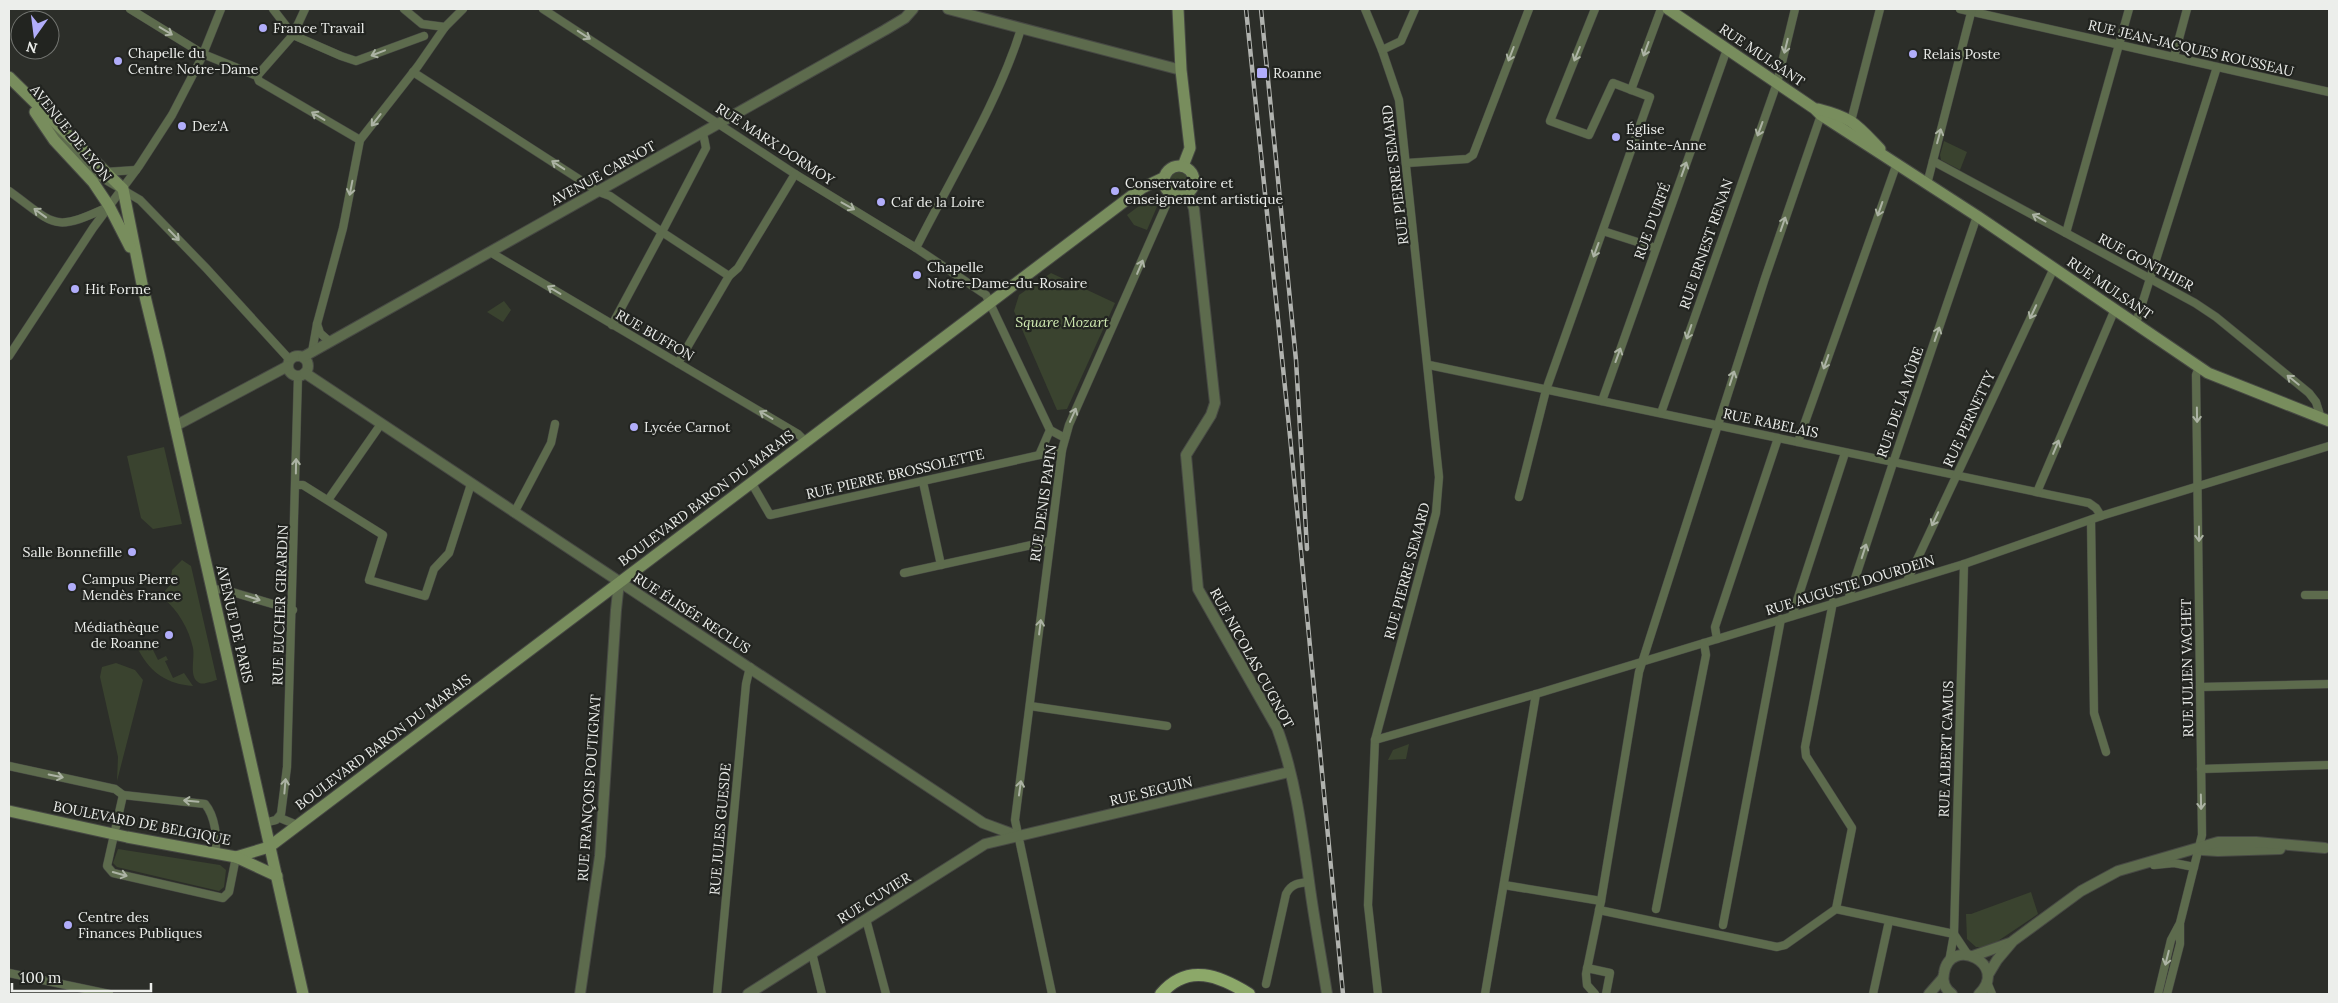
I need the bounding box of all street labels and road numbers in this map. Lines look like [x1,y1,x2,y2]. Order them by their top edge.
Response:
street label: RUE JEAN-JACQUES ROUSSEAU [2086,16,2296,81]
street label: RUE MULSANT [1716,20,1808,90]
street label: AVENUE DE LYON [26,80,116,185]
street label: RUE MARX DORMOY [712,99,839,190]
street label: RUE PIERRE SEMARD [1377,104,1413,246]
street label: AVENUE CARNOT [546,137,659,210]
street label: RUE ERNEST RENAN [1675,176,1737,312]
street label: RUE D'URFÉ [1630,180,1674,262]
street label: RUE GONTHIER [2095,229,2197,295]
street label: RUE MULSANT [2064,253,2156,323]
street label: RUE BUFFON [613,305,698,365]
street label: RUE DE LA MÛRE [1873,344,1927,460]
street label: RUE PERNETTY [1939,367,2000,470]
street label: RUE RABELAIS [1722,404,1820,442]
street label: BOULEVARD BARON DU MARAIS [615,426,798,570]
street label: RUE DENIS PAPIN [1026,443,1060,563]
street label: RUE PIERRE BROSSOLETTE [804,445,986,503]
street label: RUE PIERRE SEMARD [1380,501,1434,641]
street label: RUE EUCHER GIRARDIN [268,524,292,686]
street label: RUE AUGUSTE DOURDEIN [1763,551,1937,619]
street label: AVENUE DE PARIS [212,562,257,685]
street label: RUE ÉLISÉE RECLUS [630,568,754,658]
street label: RUE NICOLAS CUGNOT [1206,585,1298,731]
street label: RUE JULIEN VACHET [2177,598,2197,738]
street label: BOULEVARD BARON DU MARAIS [292,670,475,814]
street label: RUE ALBERT CAMUS [1935,680,1957,818]
street label: RUE FRANÇOIS POUTIGNAT [573,694,605,882]
street label: RUE JULES GUESDE [705,762,735,896]
street label: RUE SEGUIN [1108,772,1195,810]
street label: BOULEVARD DE BELGIQUE [52,797,233,849]
street label: RUE CUVIER [834,868,914,928]

